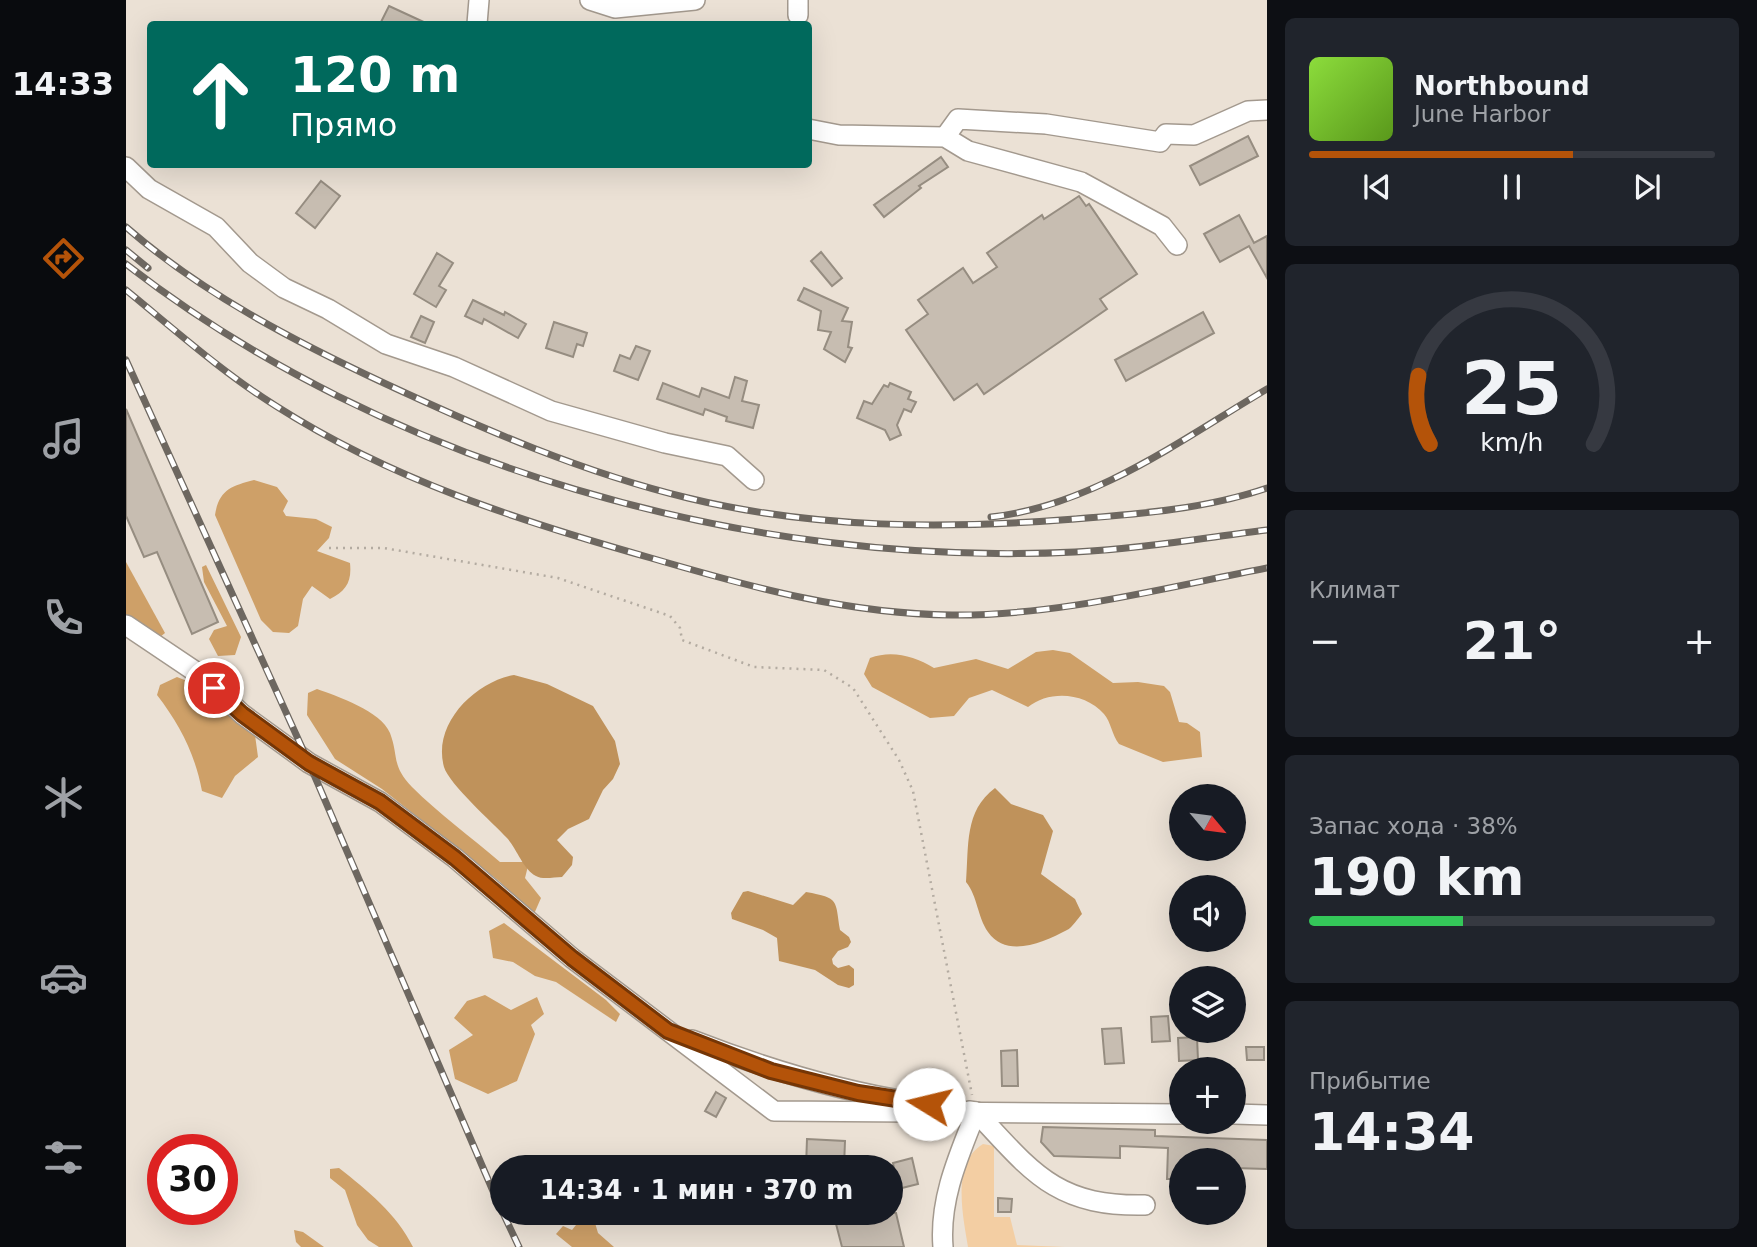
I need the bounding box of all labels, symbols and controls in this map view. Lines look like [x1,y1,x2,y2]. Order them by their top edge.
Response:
text: 120 m [290,47,460,104]
icon: ahead [175,49,266,140]
text: 14:33 [12,65,114,103]
text: Northbound [1414,71,1590,101]
text: June Harbor [1414,101,1550,127]
text: Прямо [290,106,397,144]
icon: previous [1358,168,1396,206]
icon: pause [1493,168,1531,206]
icon: next [1628,168,1666,206]
icon: directions [39,234,88,283]
text: 25 [1461,346,1563,431]
icon: music [39,414,88,463]
text: km/h [1480,427,1544,456]
text: Климат [1309,577,1400,603]
icon: phone [39,593,88,642]
text: 21° [1463,611,1561,671]
text: − [1309,619,1341,663]
text: + [1683,619,1715,663]
pin [184,658,244,718]
icon: arrive [195,669,233,707]
icon: climate [39,773,88,822]
north arrow [1169,784,1246,861]
map controls [1169,784,1246,1225]
text: Запас хода · 38% [1309,813,1518,839]
text: 190 km [1309,847,1524,907]
button: sound [1169,875,1246,952]
icon: car [39,953,88,1002]
button: layers [1169,966,1246,1043]
button: + [1169,1057,1246,1134]
position arrow [892,1067,966,1141]
text: Прибытие [1309,1068,1431,1094]
text: 14:34 [1309,1102,1475,1162]
icon: filters [39,1133,88,1182]
speed limit sign: 30 [147,1134,238,1225]
button: − [1169,1148,1246,1225]
text: 14:34 · 1 мин · 370 m [540,1175,853,1205]

